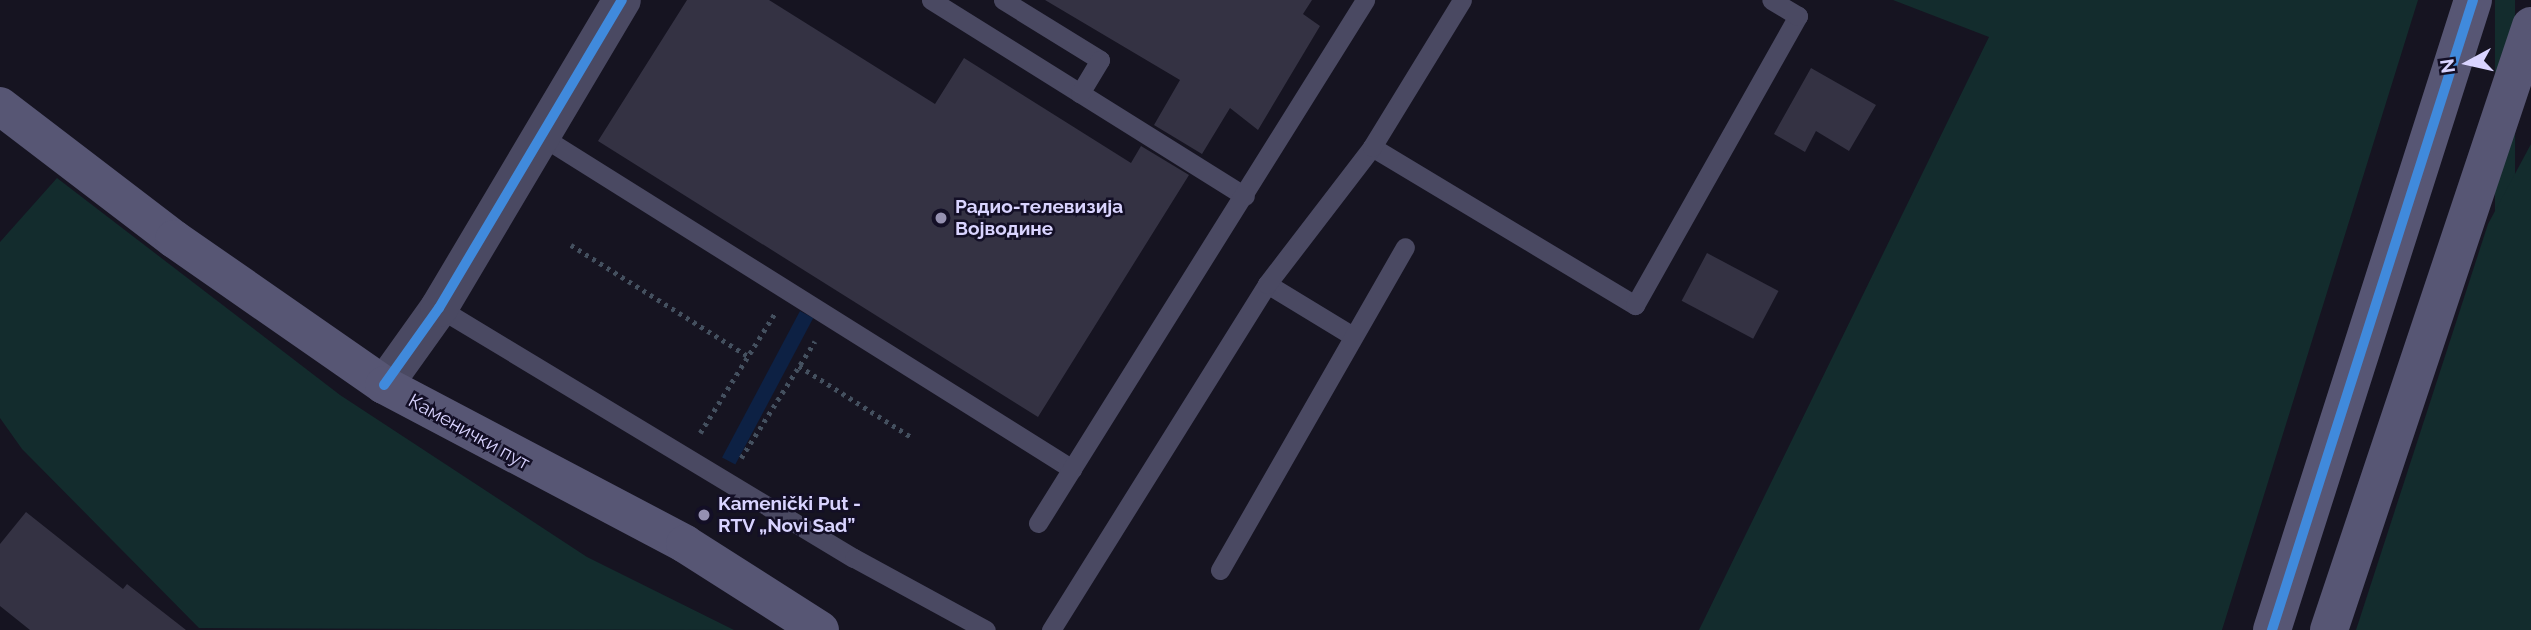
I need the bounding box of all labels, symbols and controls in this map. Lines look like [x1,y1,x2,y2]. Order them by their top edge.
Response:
north arrow [2433,28,2503,98]
text: N [2435,57,2459,75]
place label: Радио-телевизија Војводине [955,196,1123,240]
marker: Радио-телевизија Војводине [933,210,949,226]
street label: Каменички пут [404,389,534,475]
place label: Kamenički Put - RTV „Novi Sad” [718,493,861,537]
marker: Kamenički Put - RTV „Novi Sad” [696,507,712,523]

